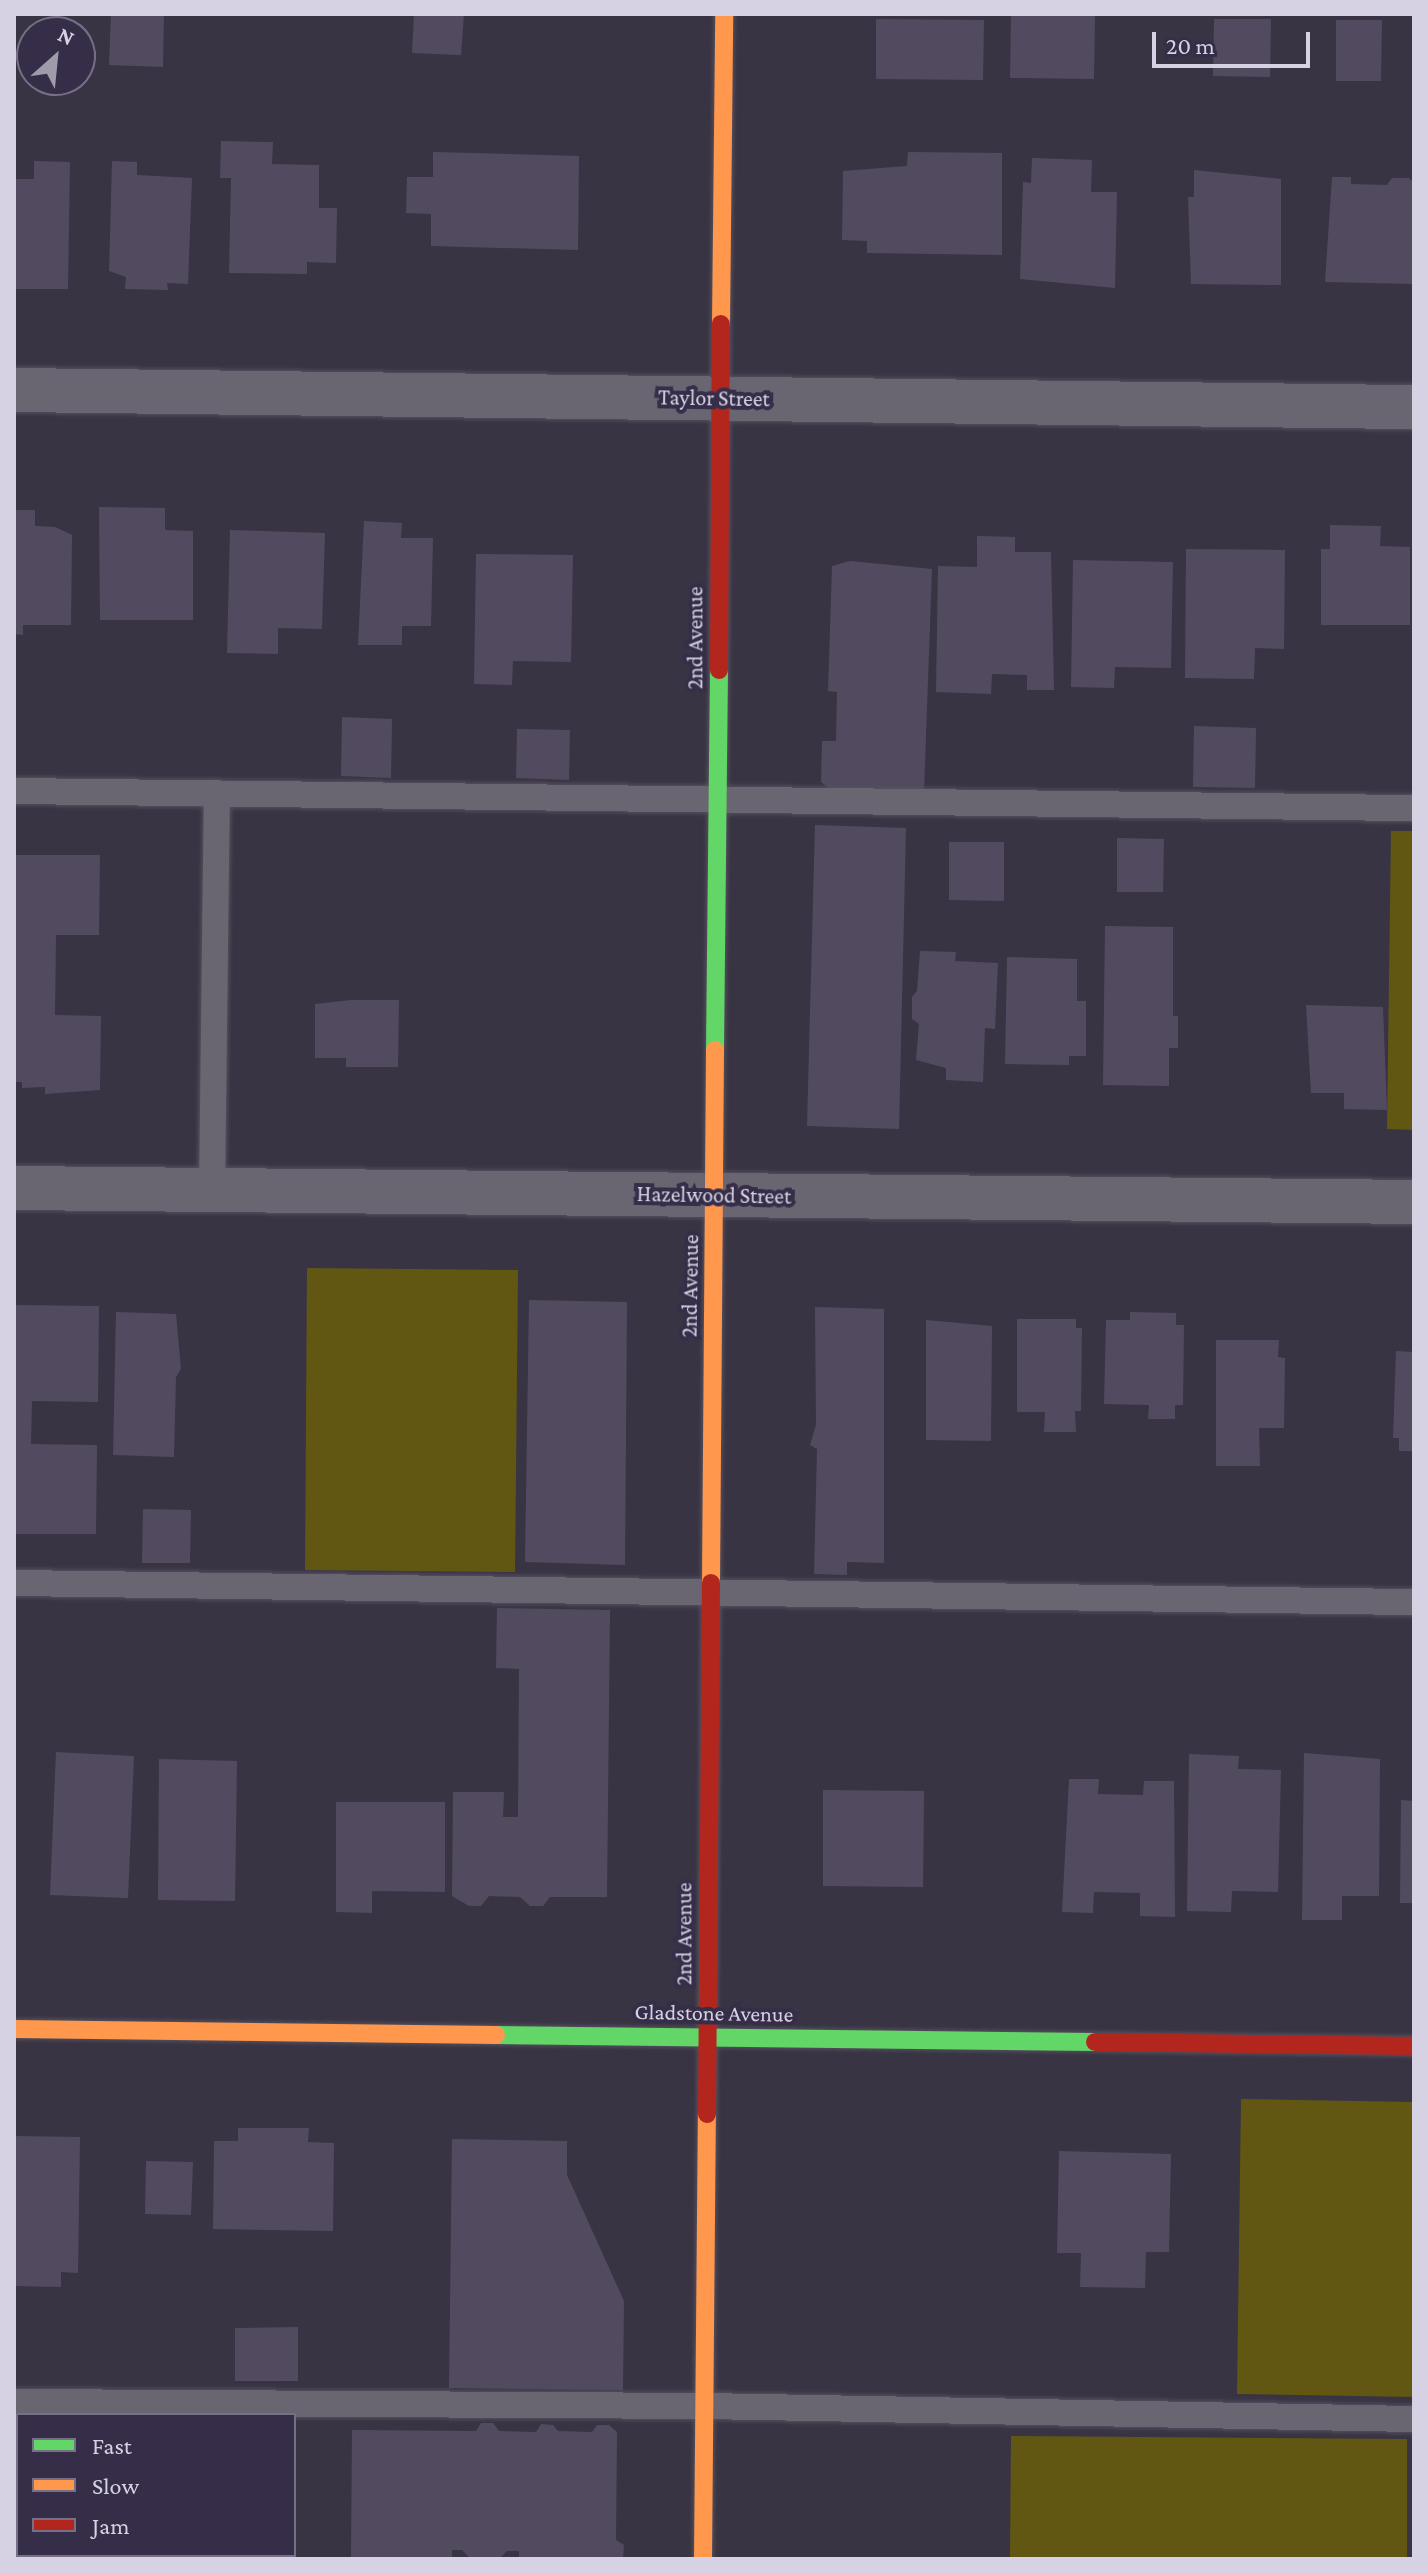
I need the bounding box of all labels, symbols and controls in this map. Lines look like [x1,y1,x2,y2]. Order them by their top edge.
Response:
north arrow [16,16,96,96]
scale bar [1156,16,1314,66]
text: N [54,21,79,50]
text: 20 m [1166,32,1215,59]
street label: Taylor Street [658,384,770,412]
street label: 2nd Avenue [682,587,708,689]
street label: Hazelwood Street [637,1180,791,1210]
street label: 2nd Avenue [676,1234,704,1338]
street label: 2nd Avenue [671,1883,697,1985]
street label: Gladstone Avenue [635,1998,793,2028]
legend [16,2413,296,2557]
text: Fast [92,2432,132,2459]
text: Slow [92,2472,139,2499]
text: Jam [92,2512,130,2539]

